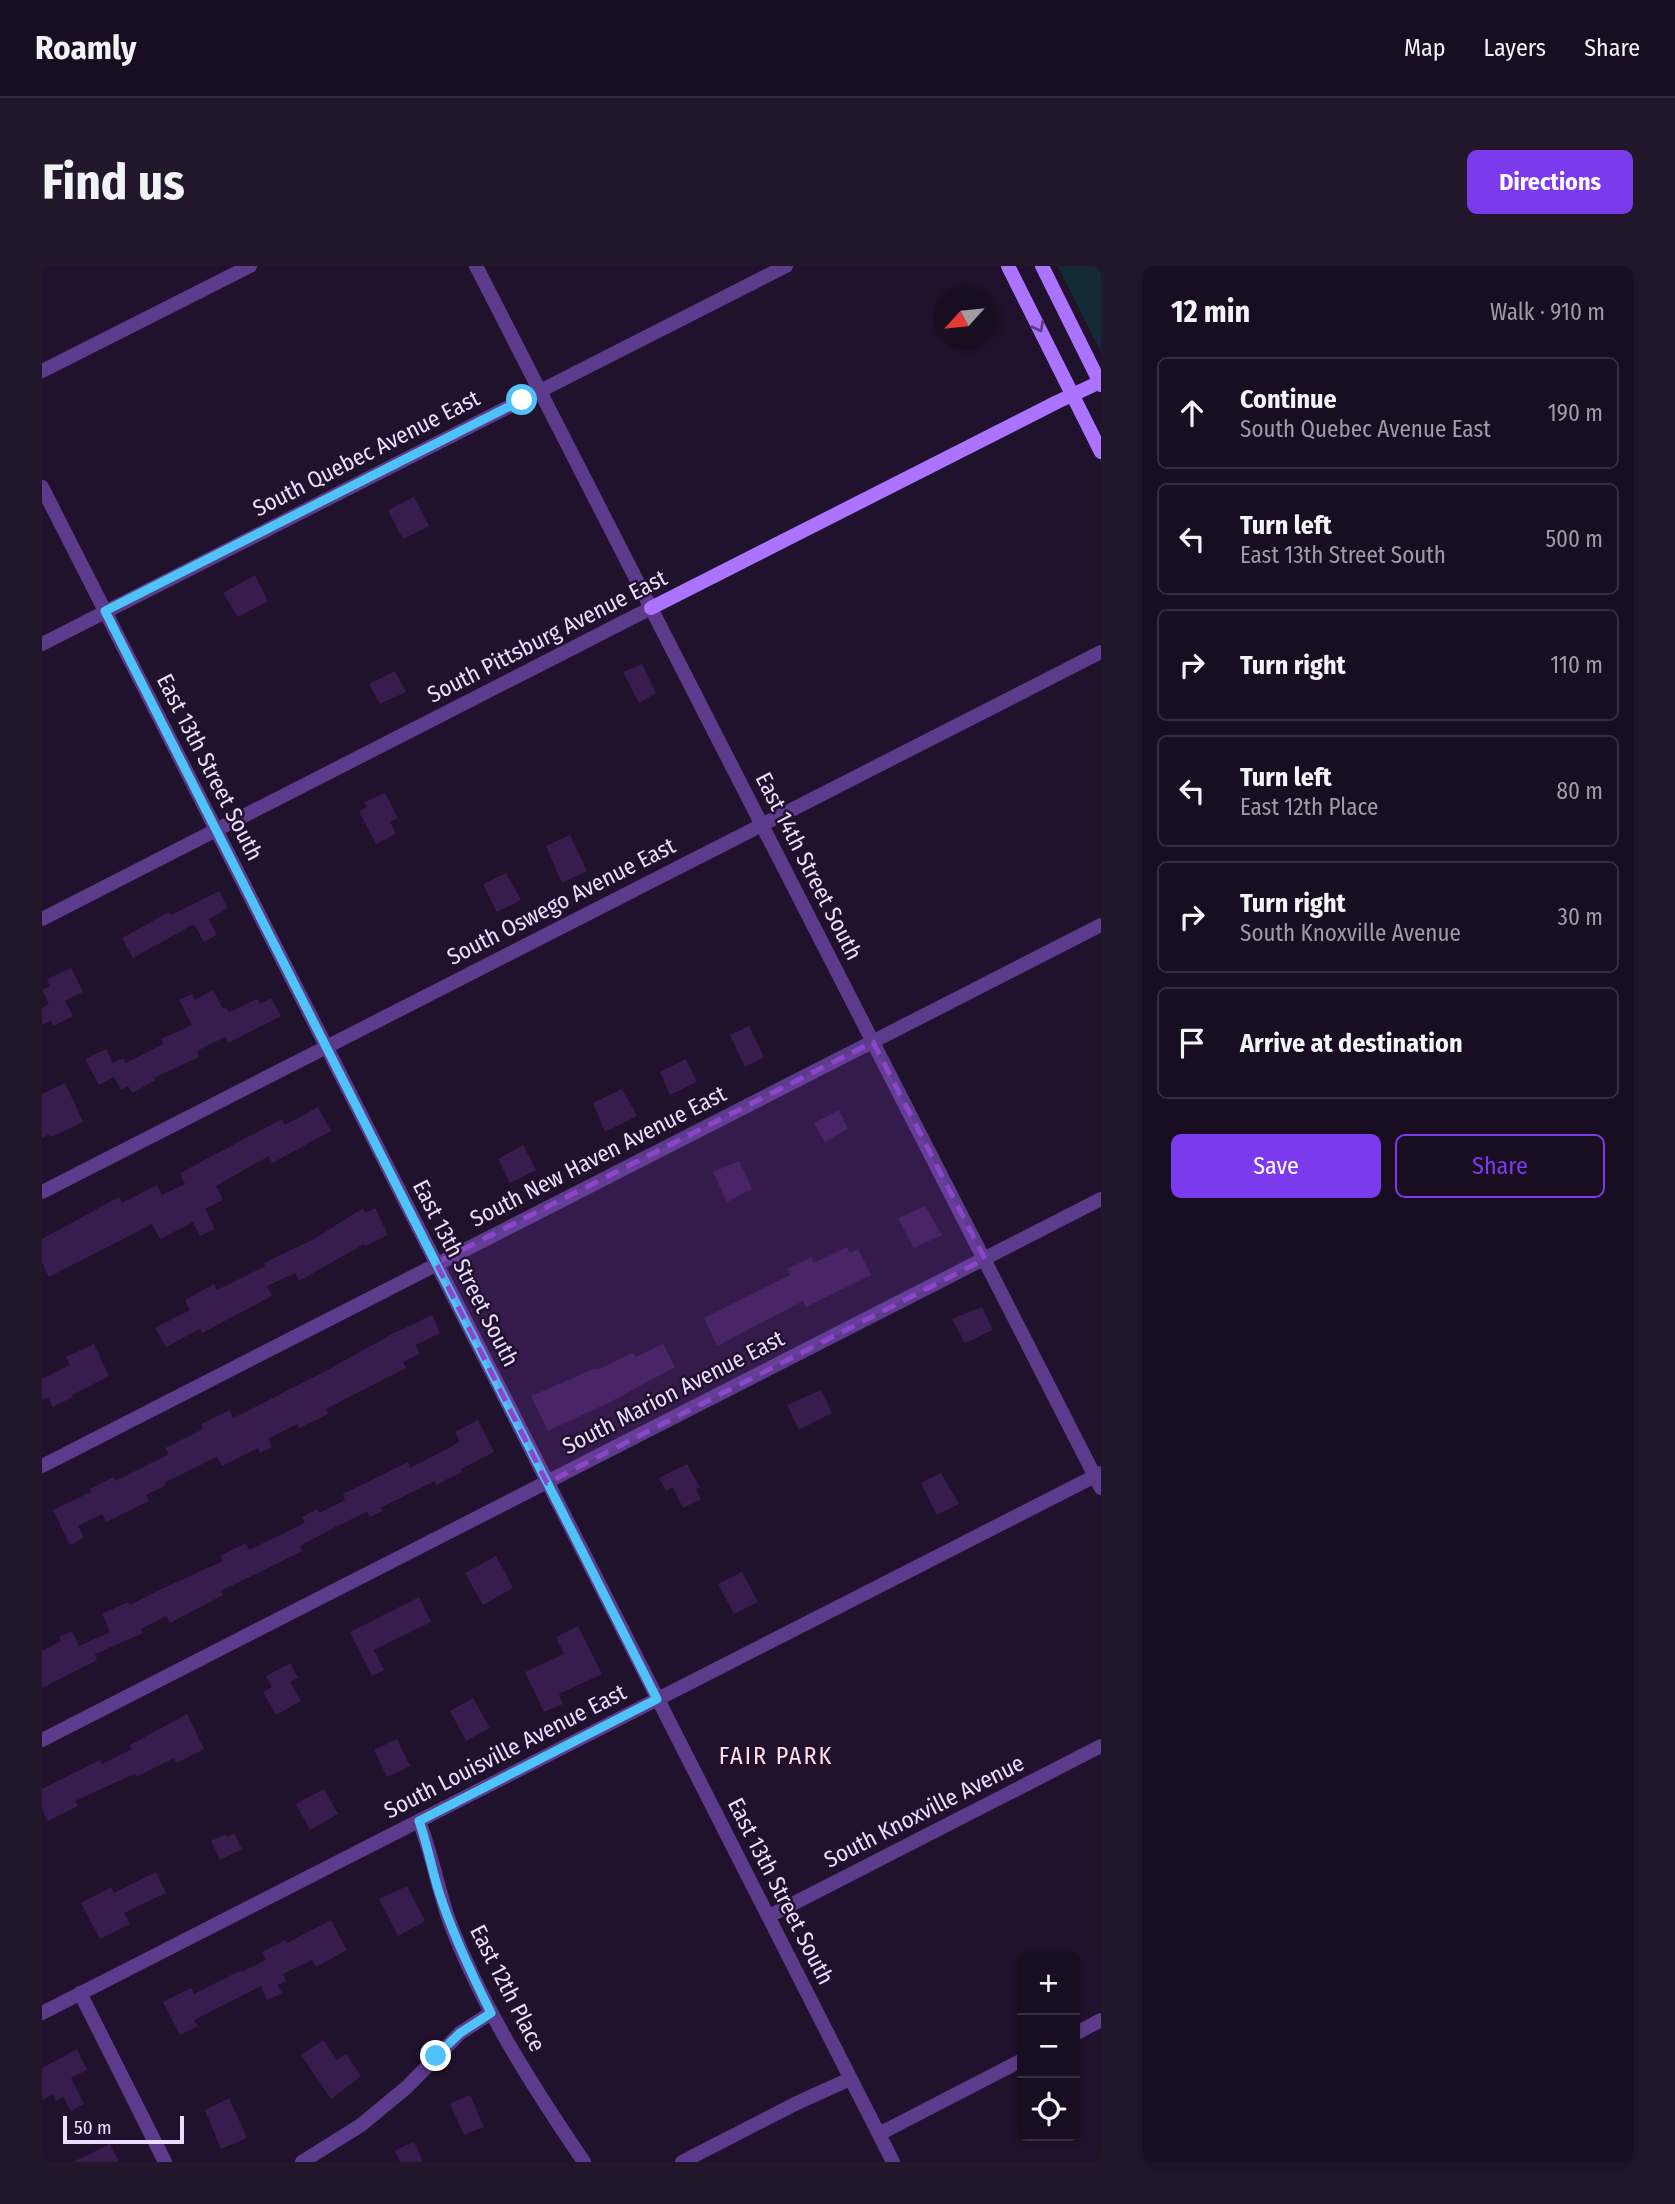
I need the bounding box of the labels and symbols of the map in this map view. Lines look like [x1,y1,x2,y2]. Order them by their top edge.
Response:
north arrow [933,287,996,350]
one-way arrow [1031,320,1045,332]
street label: South Quebec Avenue East [248,383,484,522]
route start [506,384,537,415]
street label: South Pittsburg Avenue East [423,563,672,709]
street label: East 13th Street South [151,669,269,865]
street label: East 14th Street South [750,768,868,964]
street label: South Oswego Avenue East [442,831,680,971]
street label: South New Haven Avenue East [465,1079,731,1233]
street label: East 13th Street South [407,1175,525,1371]
street label: South Marion Avenue East [557,1324,789,1460]
street label: South Louisville Avenue East [379,1677,631,1824]
district label: FAIR PARK [719,1742,833,1770]
street label: South Knoxville Avenue [819,1748,1029,1874]
street label: East 13th Street South [722,1793,840,1989]
street label: East 12th Place [464,1920,552,2056]
route end [420,2040,451,2071]
scale bar [63,2113,184,2145]

